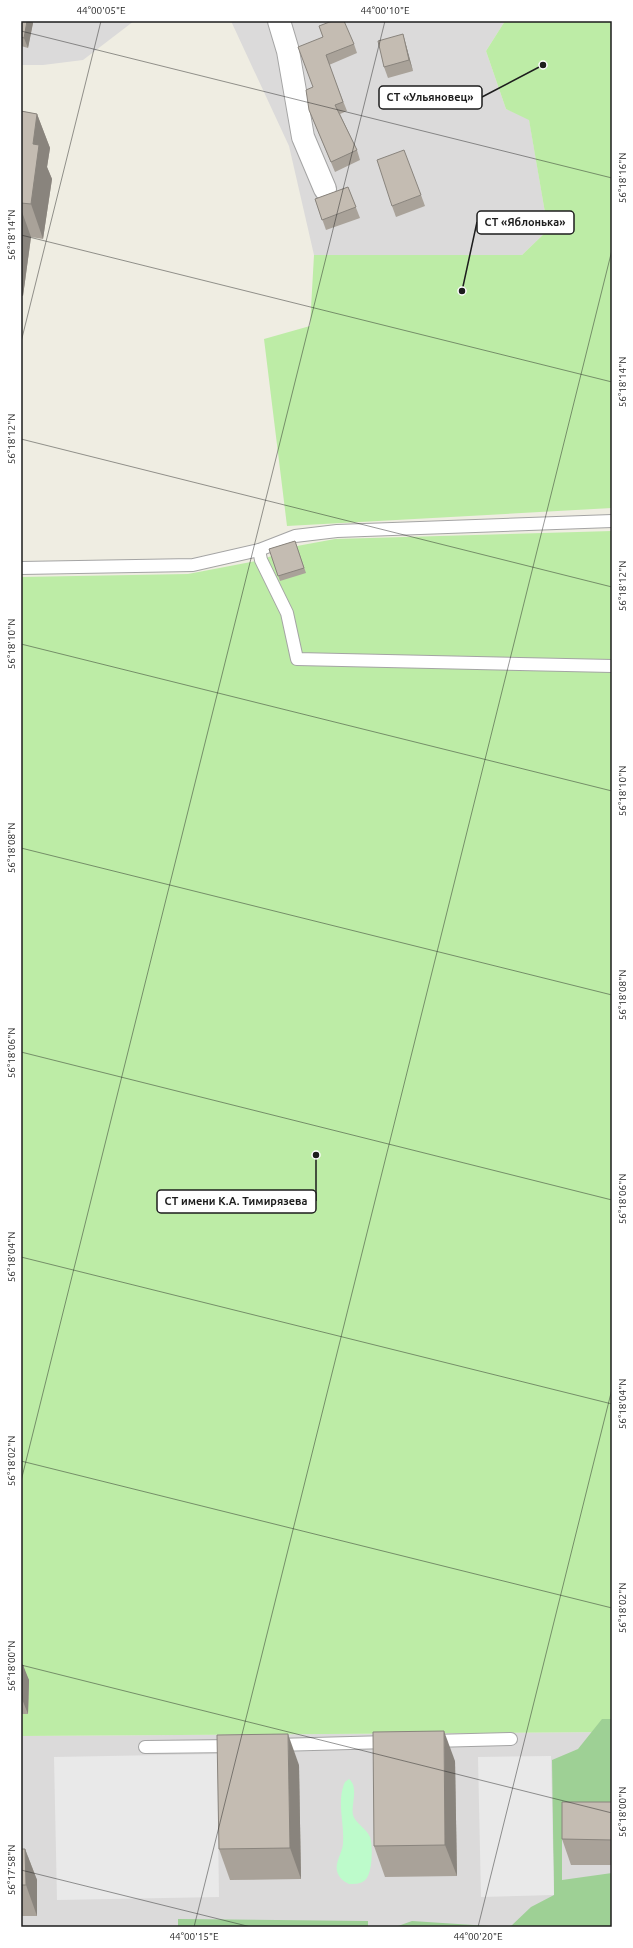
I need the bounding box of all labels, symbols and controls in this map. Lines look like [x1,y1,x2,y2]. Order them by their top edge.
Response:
text: 44°00'05"E [76,5,126,16]
text: 44°00'10"E [360,5,410,16]
callout: СТ «Ульяновец» [379,86,482,109]
text: СТ «Ульяновец» [386,91,474,103]
text: 56°18'16"N [617,153,628,203]
text: 56°18'14"N [6,210,17,260]
callout: СТ «Яблонька» [477,211,574,234]
text: СТ «Яблонька» [485,216,565,228]
text: 56°18'14"N [617,357,628,407]
text: 56°18'12"N [6,414,17,464]
text: 56°18'12"N [617,561,628,611]
text: 56°18'10"N [6,619,17,669]
text: 56°18'10"N [617,766,628,816]
text: 56°18'08"N [6,823,17,873]
text: 56°18'08"N [617,970,628,1020]
text: 56°18'06"N [6,1028,17,1078]
text: 56°18'06"N [617,1174,628,1224]
callout: СТ имени К.А. Тимирязева [157,1190,316,1213]
text: СТ имени К.А. Тимирязева [165,1195,307,1207]
text: 56°18'04"N [6,1232,17,1282]
text: 56°18'04"N [617,1379,628,1429]
text: 56°18'02"N [6,1436,17,1486]
text: 56°18'02"N [617,1583,628,1633]
text: 56°18'00"N [6,1641,17,1691]
text: 56°18'00"N [617,1787,628,1837]
text: 56°17'58"N [6,1845,17,1895]
text: 44°00'15"E [169,1931,219,1942]
text: 44°00'20"E [453,1931,503,1942]

